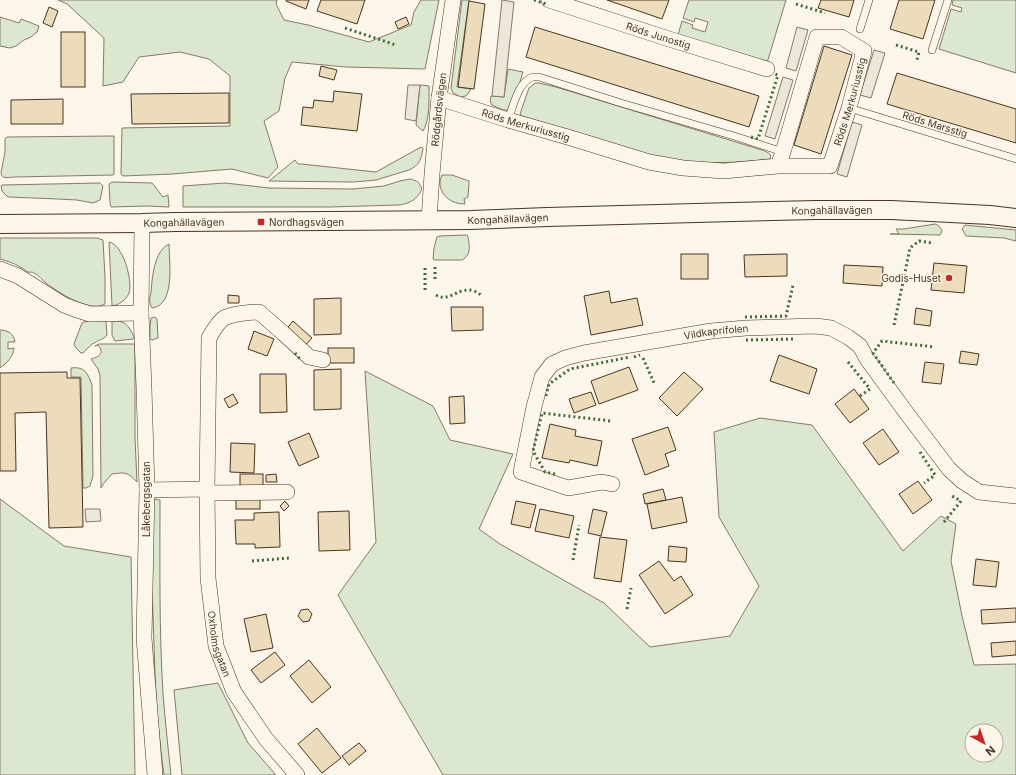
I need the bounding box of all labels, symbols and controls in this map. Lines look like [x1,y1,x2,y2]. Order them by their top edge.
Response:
street label: Röds Junostig [625,19,692,51]
street label: Röds Merkuriusstig [831,56,868,147]
street label: Rödgårdsvägen [429,72,449,147]
street label: Röds Merkuriusstig [480,106,571,143]
street label: Röds Marsstig [901,108,969,140]
street label: Kongahällavägen [791,204,872,217]
street label: Kongahällavägen [467,211,549,226]
street label: Kongahällavägen [143,216,225,229]
place label: Nordhagsvägen [269,216,344,228]
marker: Nordhagsvägen [256,217,266,227]
place label: Godis-Huset [881,272,942,284]
marker: Godis-Huset [944,273,954,283]
street label: Vildkaprifolen [683,322,749,342]
street label: Låkebergsgatan [140,461,152,537]
street label: Oxholmsgatan [206,610,233,679]
north arrow [964,723,1004,763]
text: N [983,743,998,759]

